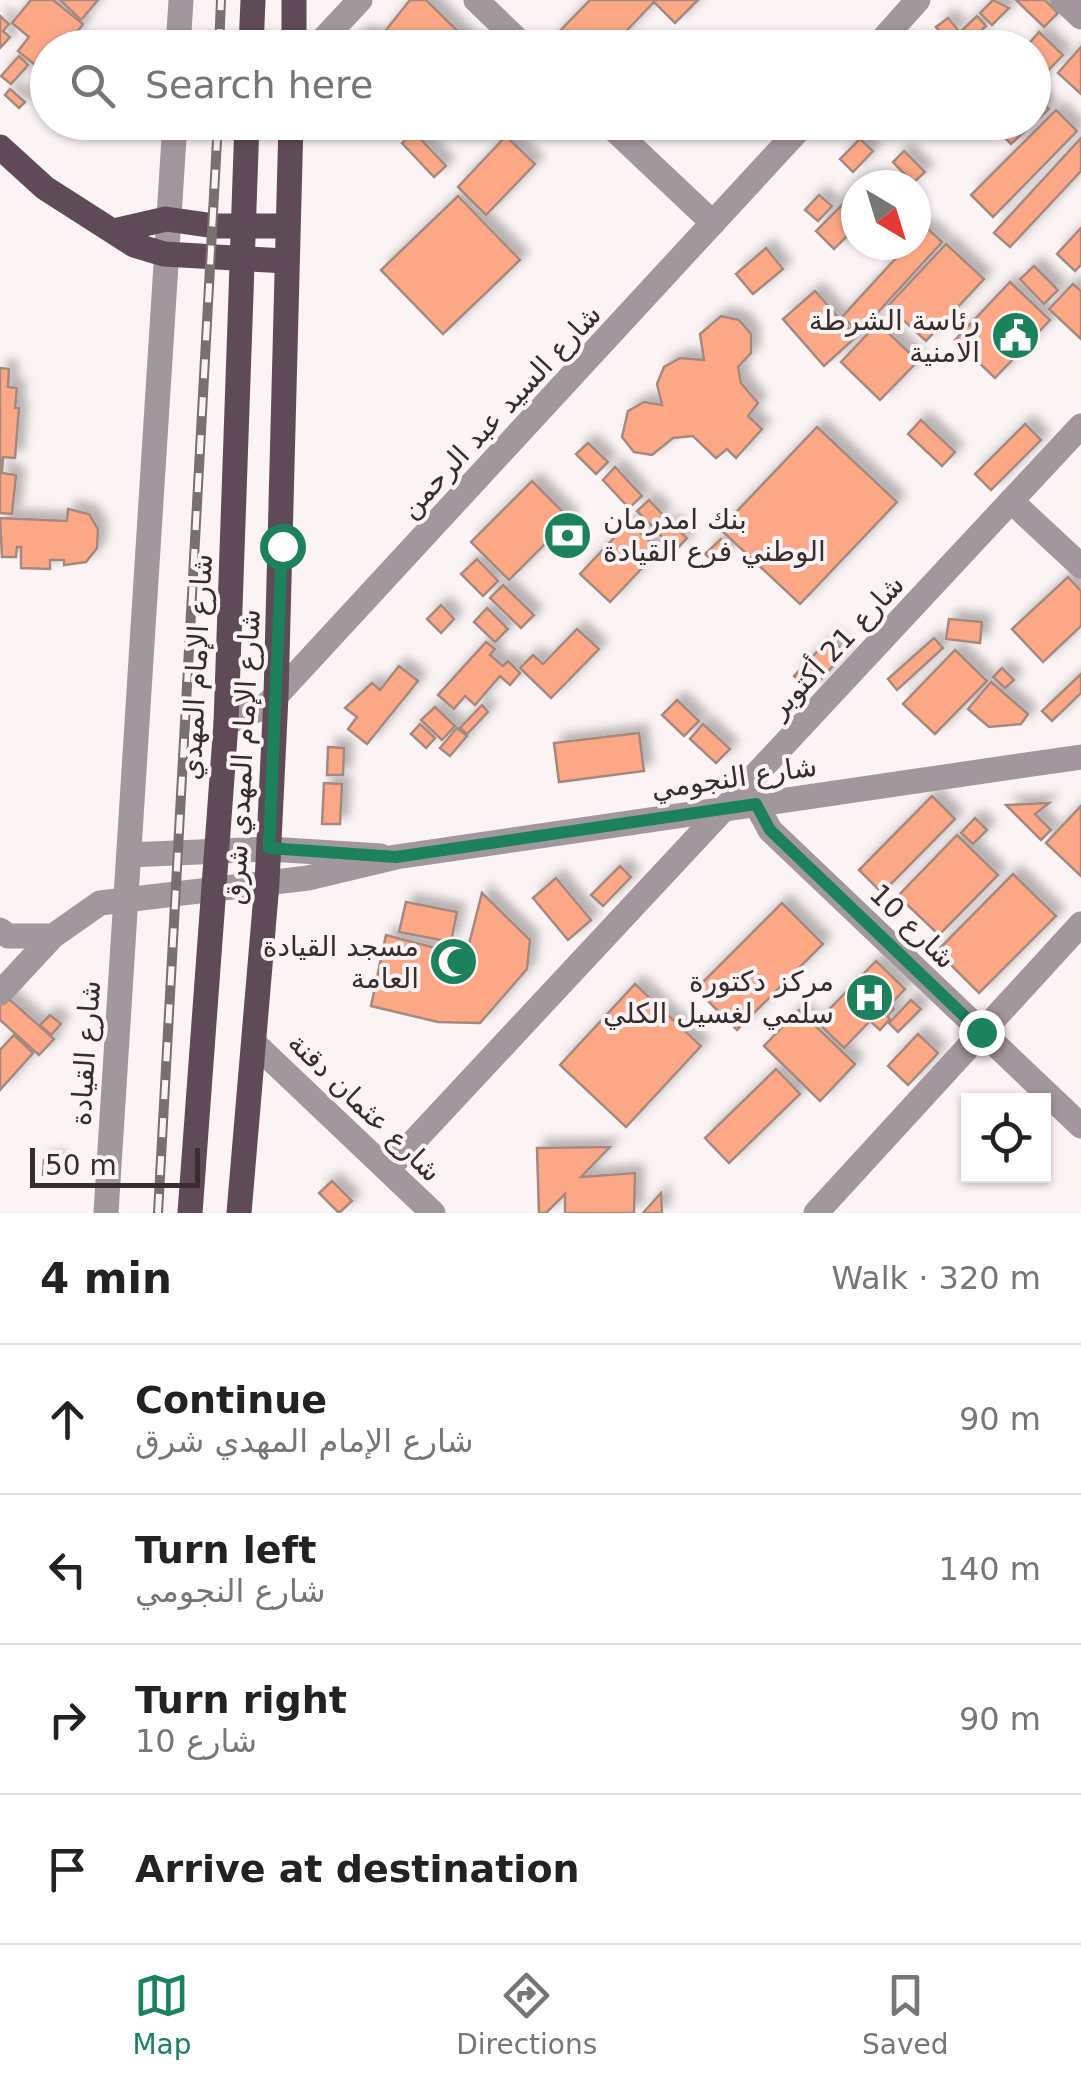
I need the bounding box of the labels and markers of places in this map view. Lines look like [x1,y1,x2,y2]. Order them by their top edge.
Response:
place label: رئاسة الشرطة الامنية [809,304,980,369]
public building icon: رئاسة الشرطة الامنية [989,310,1041,362]
place label: بنك امدرمان الوطني فرع القيادة [603,503,826,568]
bank icon: بنك امدرمان الوطني فرع القيادة [542,509,594,561]
place label: مسجد القيادة العامة [263,930,419,995]
mosque icon: مسجد القيادة العامة [428,936,480,988]
place label: مركز دكتورة سلمي لغسيل الكلي [603,965,834,1030]
hospital icon: مركز دكتورة سلمي لغسيل الكلي [843,971,895,1023]

